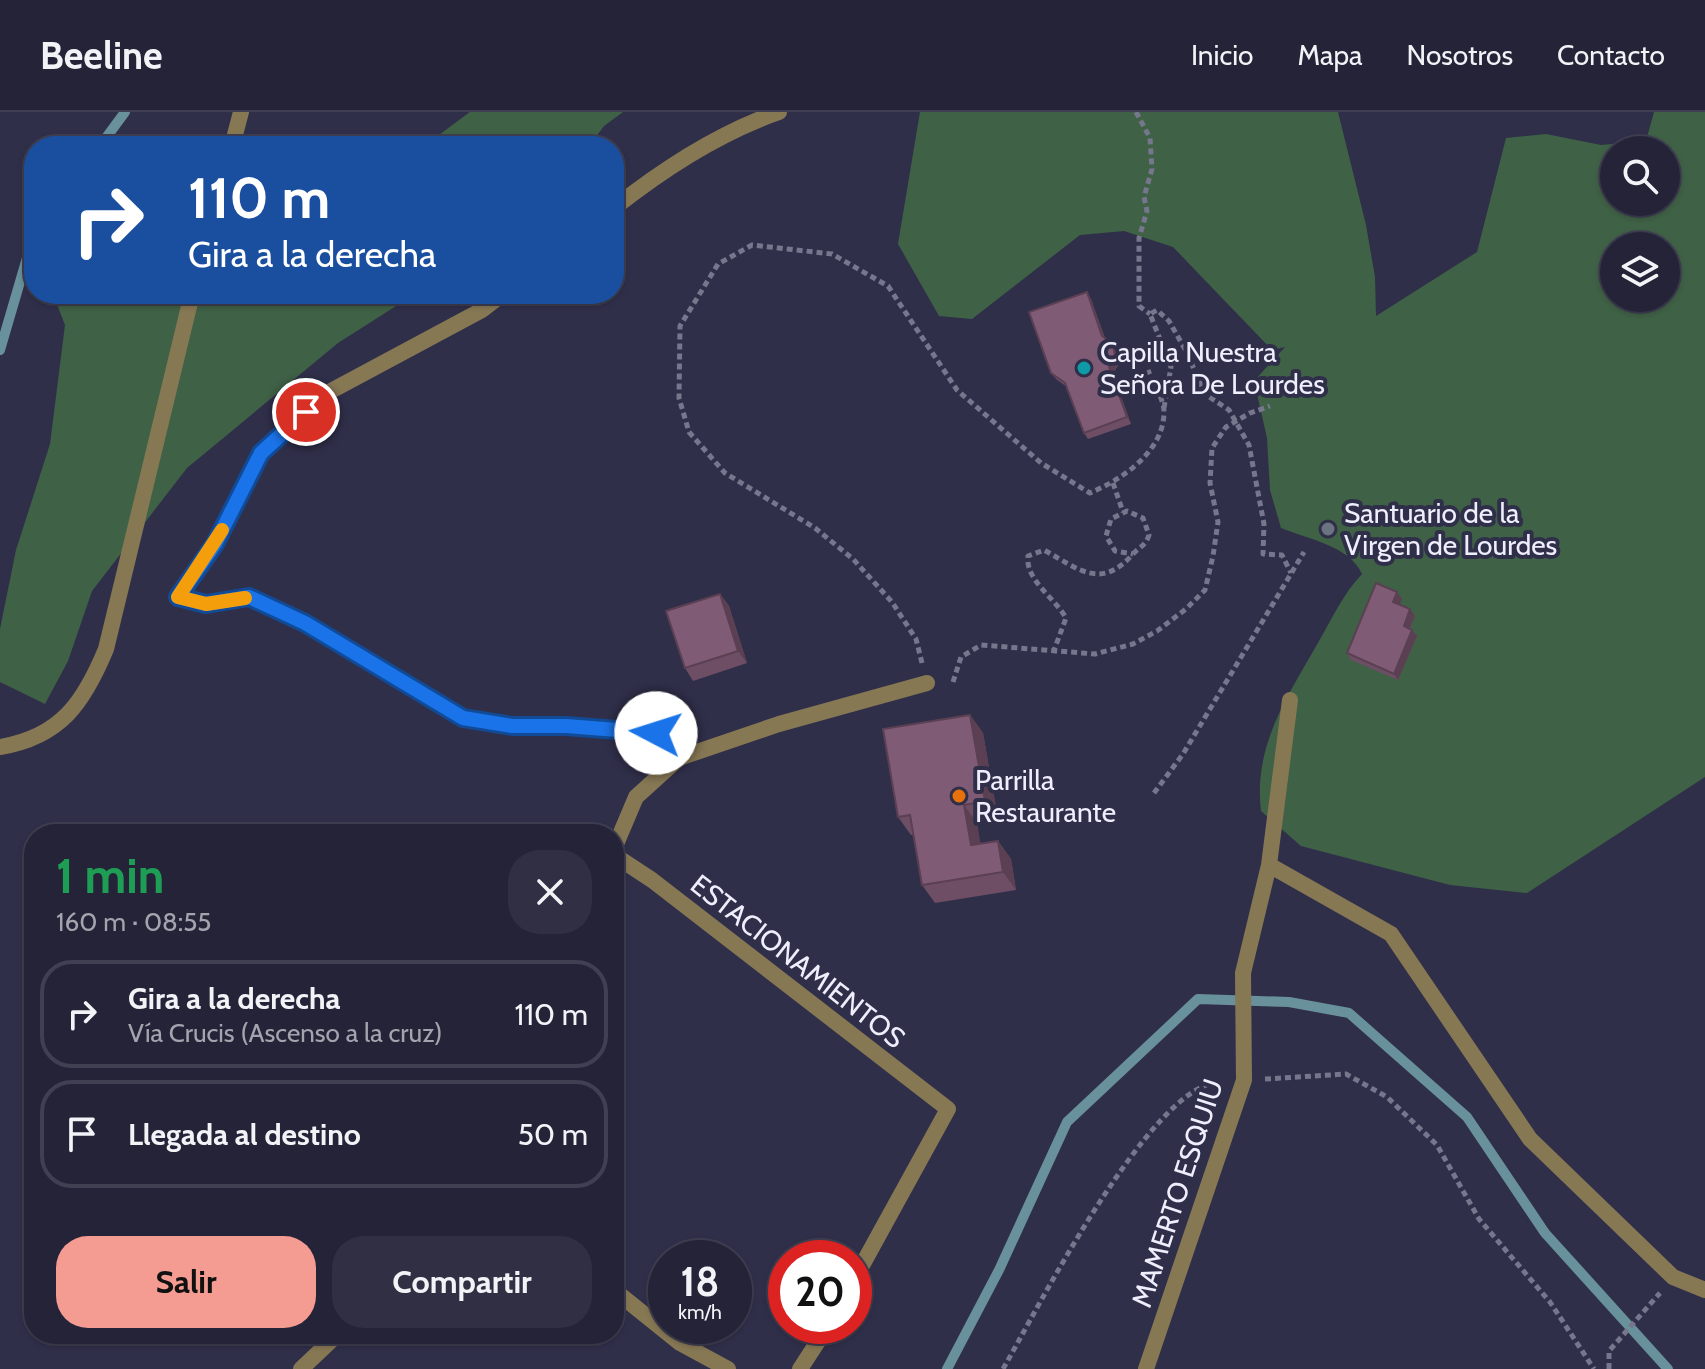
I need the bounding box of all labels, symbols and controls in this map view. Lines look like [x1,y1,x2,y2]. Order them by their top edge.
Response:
text: Beeline [40,32,163,79]
text: Inicio [1191,38,1254,72]
text: Mapa [1298,38,1363,72]
text: Nosotros [1407,38,1513,72]
text: Contacto [1557,38,1665,72]
map controls [1600,136,1680,312]
button: search [1600,136,1680,216]
text: 110 m [188,164,330,232]
icon: right [56,168,160,272]
text: Gira a la derecha [188,232,436,276]
button: layers [1600,232,1680,312]
place label: Capilla Nuestra Señora De Lourdes [1100,335,1325,401]
marker: Capilla Nuestra Señora De Lourdes [1075,359,1093,377]
pin [272,378,340,446]
icon: arrive [284,390,328,434]
place label: Santuario de la Virgen de Lourdes [1344,496,1557,562]
marker: Santuario de la Virgen de Lourdes [1319,520,1337,538]
position arrow [614,691,698,775]
place label: Parrilla Restaurante [975,763,1116,829]
marker: Parrilla Restaurante [950,787,968,805]
text: 1 min [56,847,164,905]
button: close [508,850,592,934]
street label: ESTACIONAMIENTOS [684,867,912,1055]
text: 160 m · 08:55 [56,906,211,938]
text: Gira a la derecha [128,980,340,1017]
icon: right [60,992,104,1036]
text: 110 m [514,996,588,1033]
text: Vía Crucis (Ascenso a la cruz) [128,1017,442,1049]
street label: MAMERTO ESQUIU [1124,1075,1230,1311]
icon: arrive [60,1112,104,1156]
text: Llegada al destino [128,1116,361,1153]
text: 50 m [518,1116,588,1153]
button: Salir [56,1236,316,1328]
button: Compartir [332,1236,592,1328]
speed limit sign: 20 [768,1240,872,1344]
text: 18 [681,1257,719,1306]
text: km/h [678,1300,722,1324]

